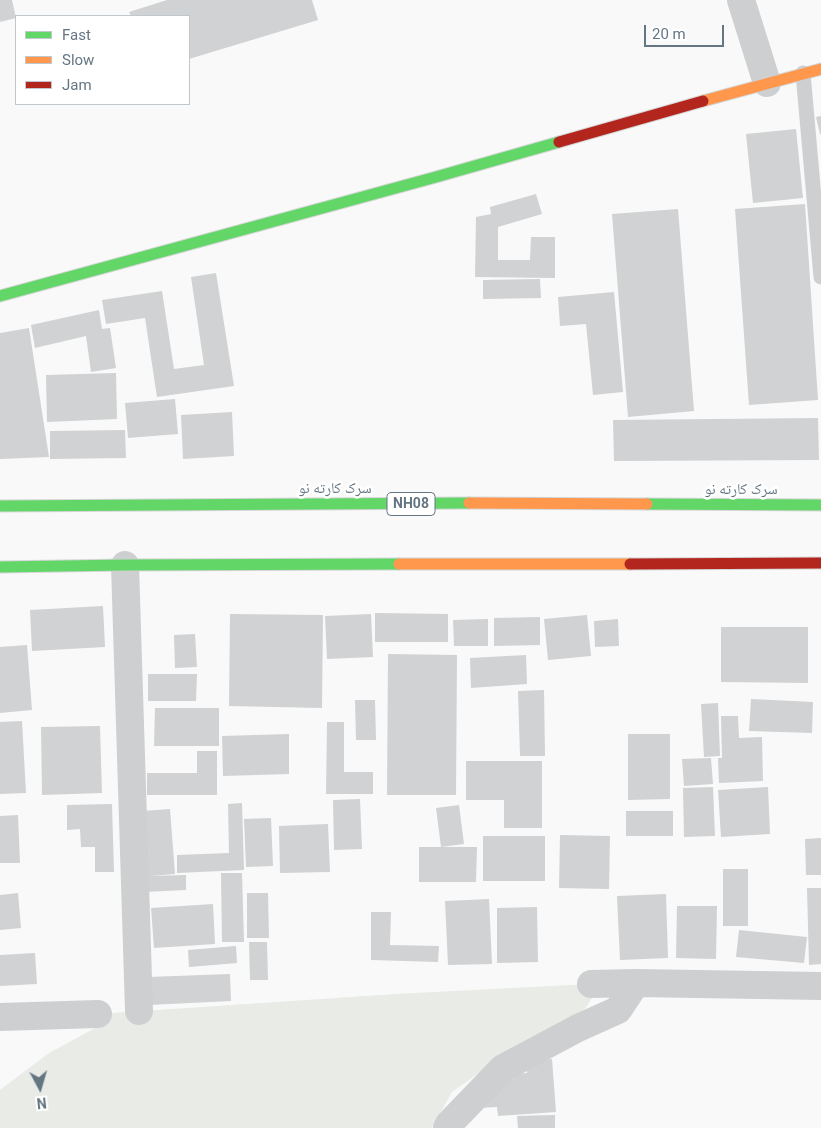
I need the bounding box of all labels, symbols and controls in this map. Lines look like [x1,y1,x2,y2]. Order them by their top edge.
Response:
legend [15,15,190,105]
scale bar [646,15,726,47]
text: 20 m [652,25,686,43]
text: Fast [62,26,91,44]
text: Slow [62,51,94,69]
text: Jam [62,76,92,94]
street label: سرک کارته نو [298,480,372,498]
street label: سرک کارته نو [704,481,778,499]
road number: NH08 [387,492,435,516]
north arrow [15,1063,65,1113]
text: N [36,1094,47,1111]

